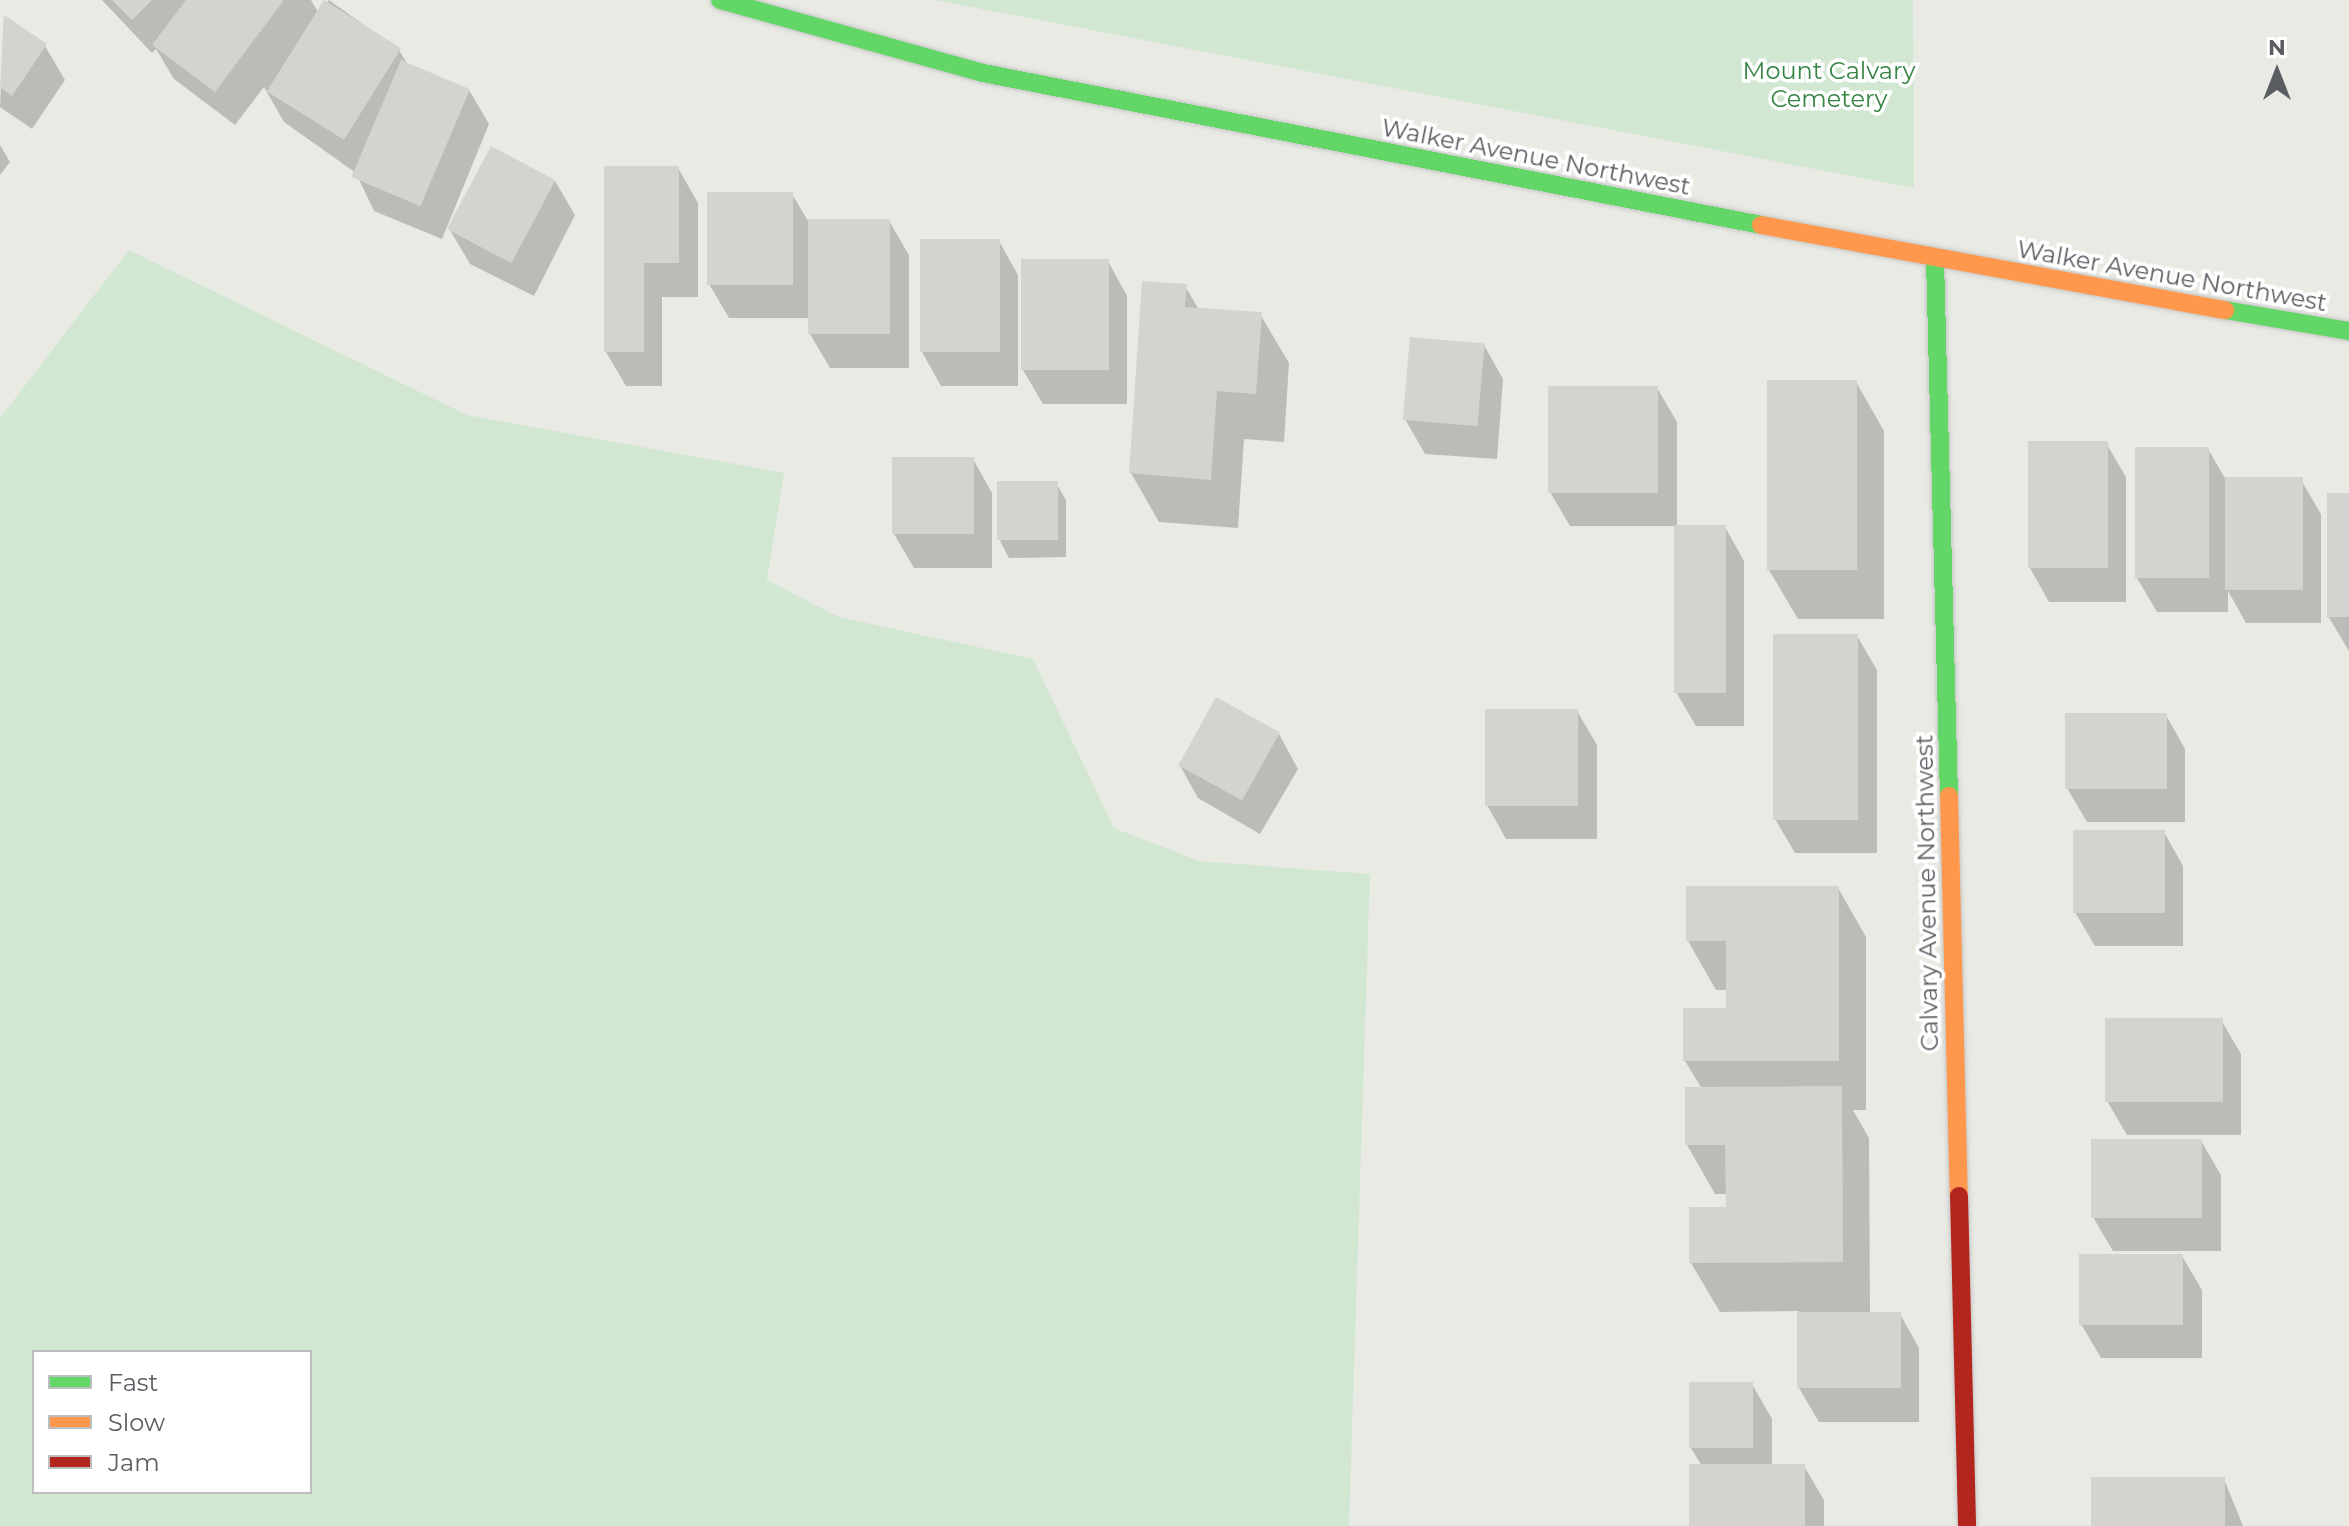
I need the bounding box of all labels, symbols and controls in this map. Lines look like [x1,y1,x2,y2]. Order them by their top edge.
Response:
north arrow [2237,32,2317,112]
text: N [2268,34,2286,61]
park label: Mount Calvary Cemetery [1743,57,1915,113]
street label: Walker Avenue Northwest [1379,113,1693,201]
street label: Walker Avenue Northwest [2015,235,2329,317]
street label: Calvary Avenue Northwest [1910,734,1944,1052]
legend [32,1350,312,1494]
text: Fast [108,1368,158,1397]
text: Slow [108,1408,165,1437]
text: Jam [108,1448,160,1477]

